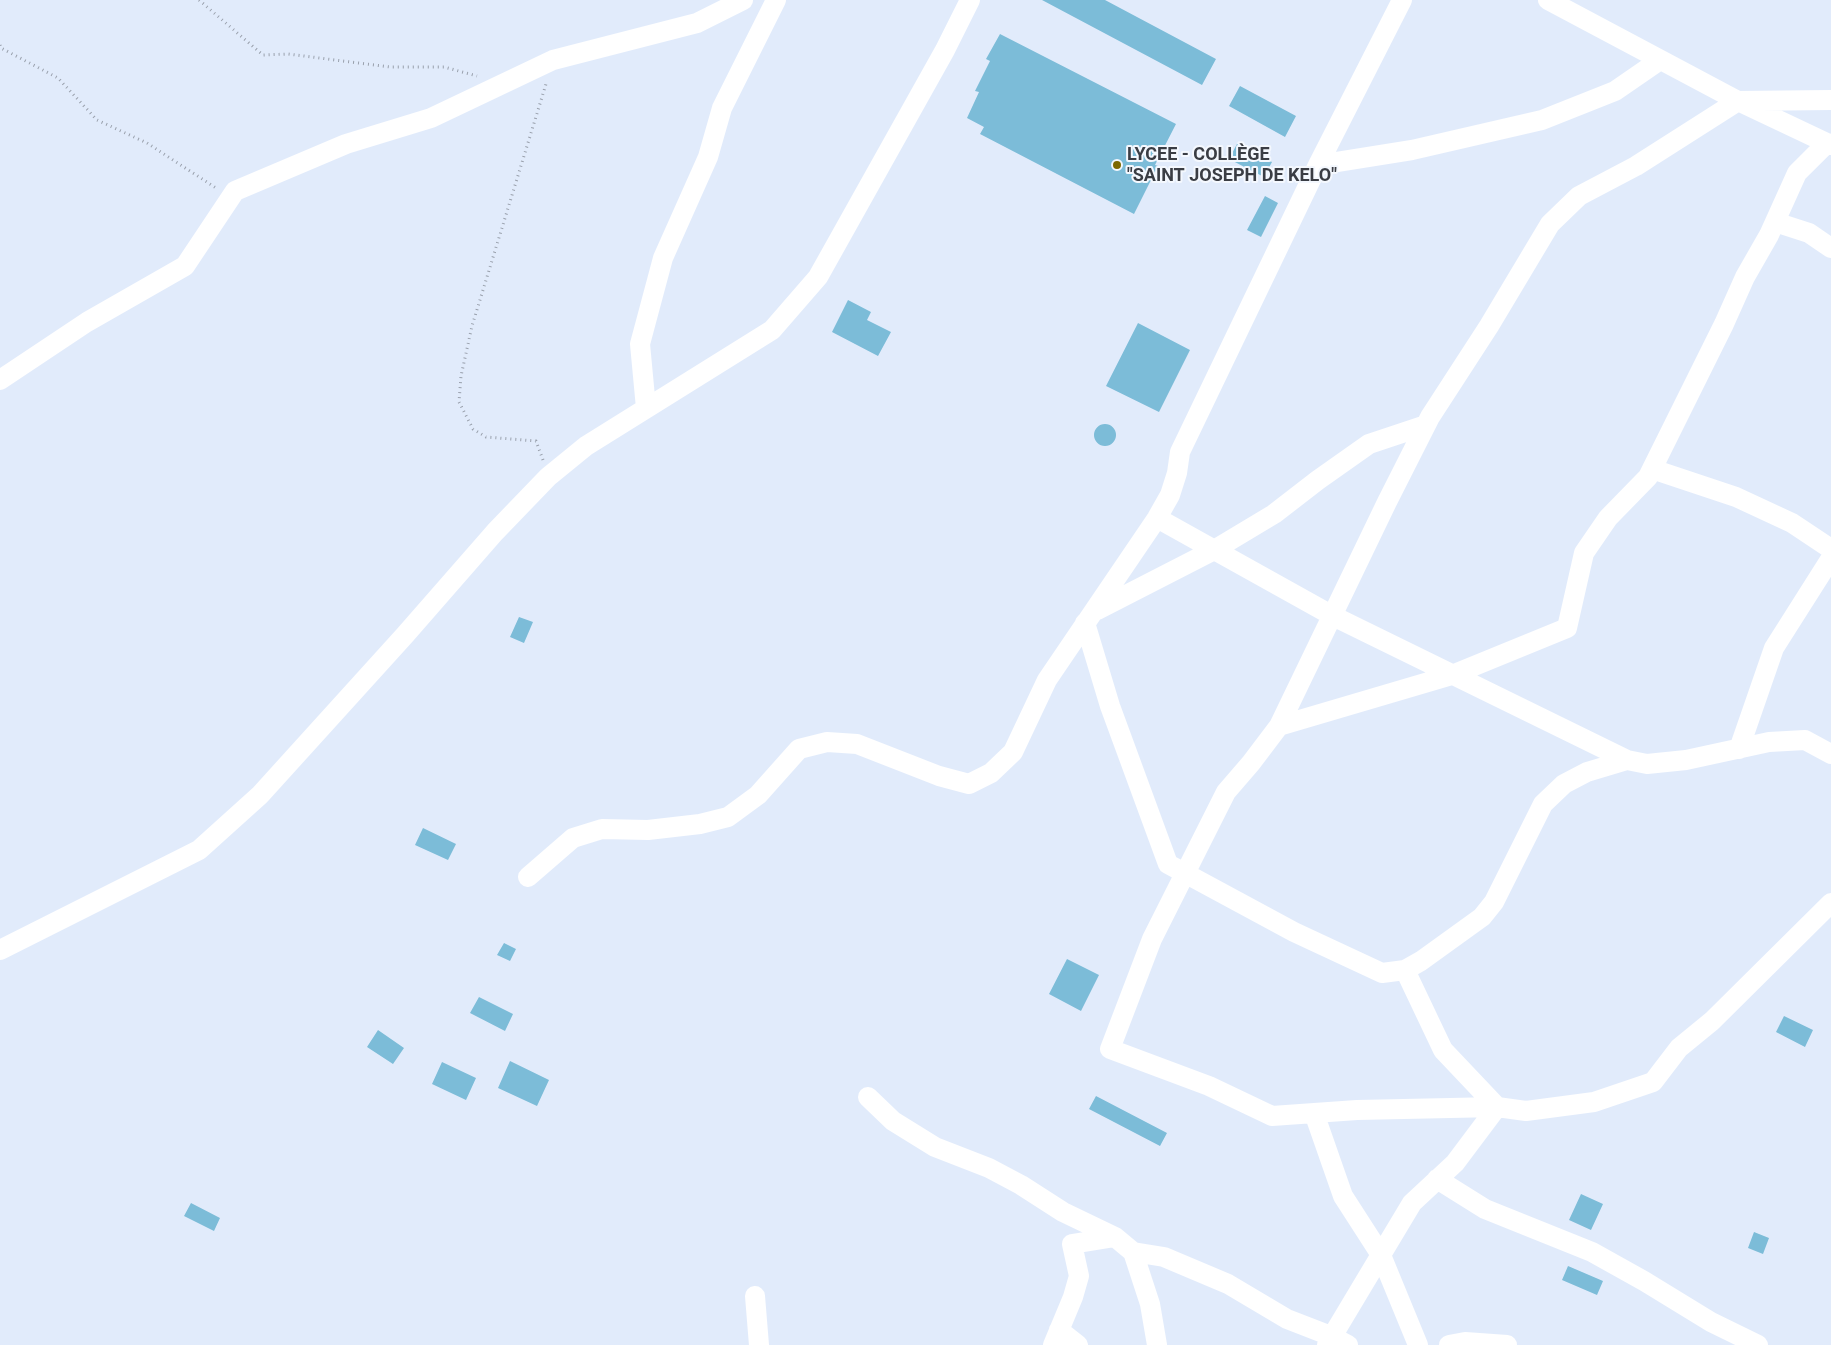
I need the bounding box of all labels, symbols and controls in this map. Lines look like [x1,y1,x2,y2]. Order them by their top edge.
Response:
place label: LYCEE - COLLÈGE "SAINT JOSEPH DE KELO" [1127,144,1337,186]
marker: LYCEE - COLLÈGE "SAINT JOSEPH DE KELO" [1111,159,1123,171]

